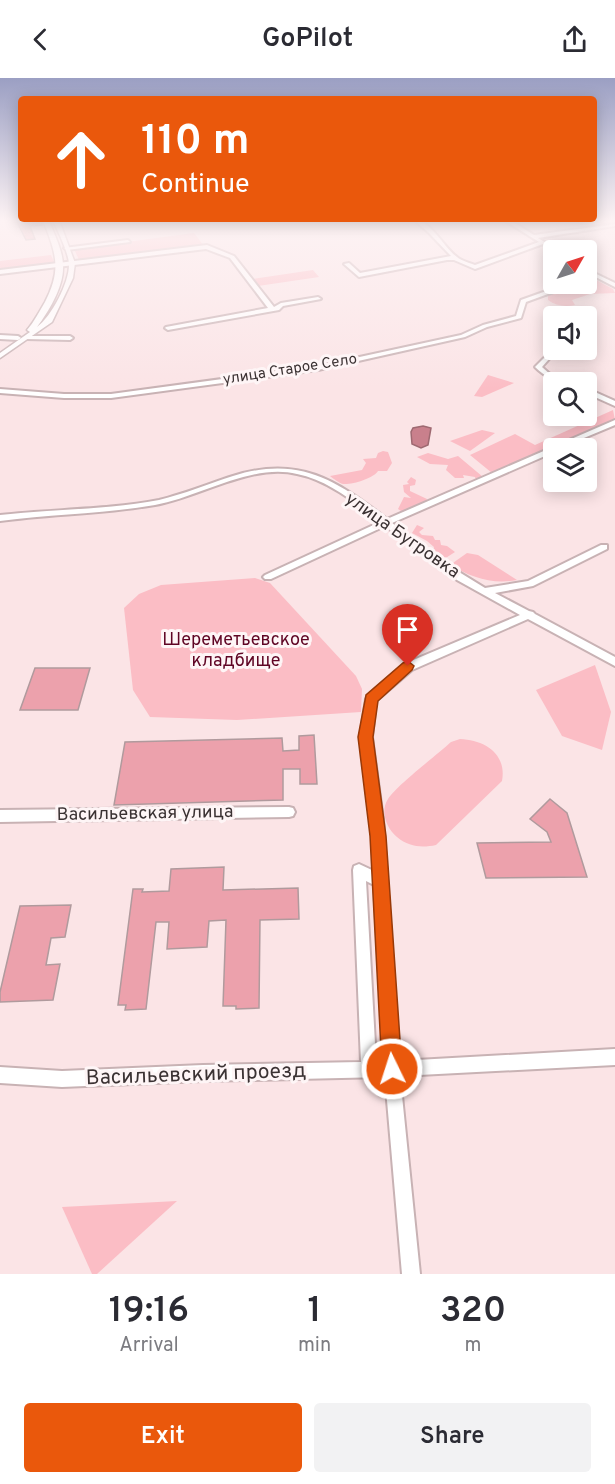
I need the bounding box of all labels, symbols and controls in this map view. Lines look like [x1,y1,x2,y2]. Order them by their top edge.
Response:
text: GoPilot [262,22,353,56]
icon: back [24,23,57,56]
icon: share [558,23,591,56]
text: 110 m [141,116,250,169]
icon: ahead [42,120,120,198]
text: Continue [141,168,250,202]
north arrow [543,240,597,294]
map controls [543,240,597,492]
button: sound [543,306,597,360]
street label: улица Старое Село [222,350,358,390]
button: search [543,372,597,426]
button: layers [543,438,597,492]
street label: улица Бугровка [340,488,464,584]
pin [382,604,433,666]
icon: arrive [391,613,424,646]
park label: Шереметьевское кладбище [162,629,310,673]
street label: Васильевская улица [56,801,234,827]
position arrow [360,1037,424,1101]
street label: Васильевский проезд [85,1058,307,1092]
text: 19:16 [109,1289,189,1335]
text: 1 [308,1289,322,1335]
text: 320 [440,1289,506,1335]
text: Arrival [119,1333,179,1359]
text: min [298,1333,331,1359]
text: m [465,1333,482,1359]
button: Exit [24,1403,302,1472]
button: Share [314,1403,591,1472]

